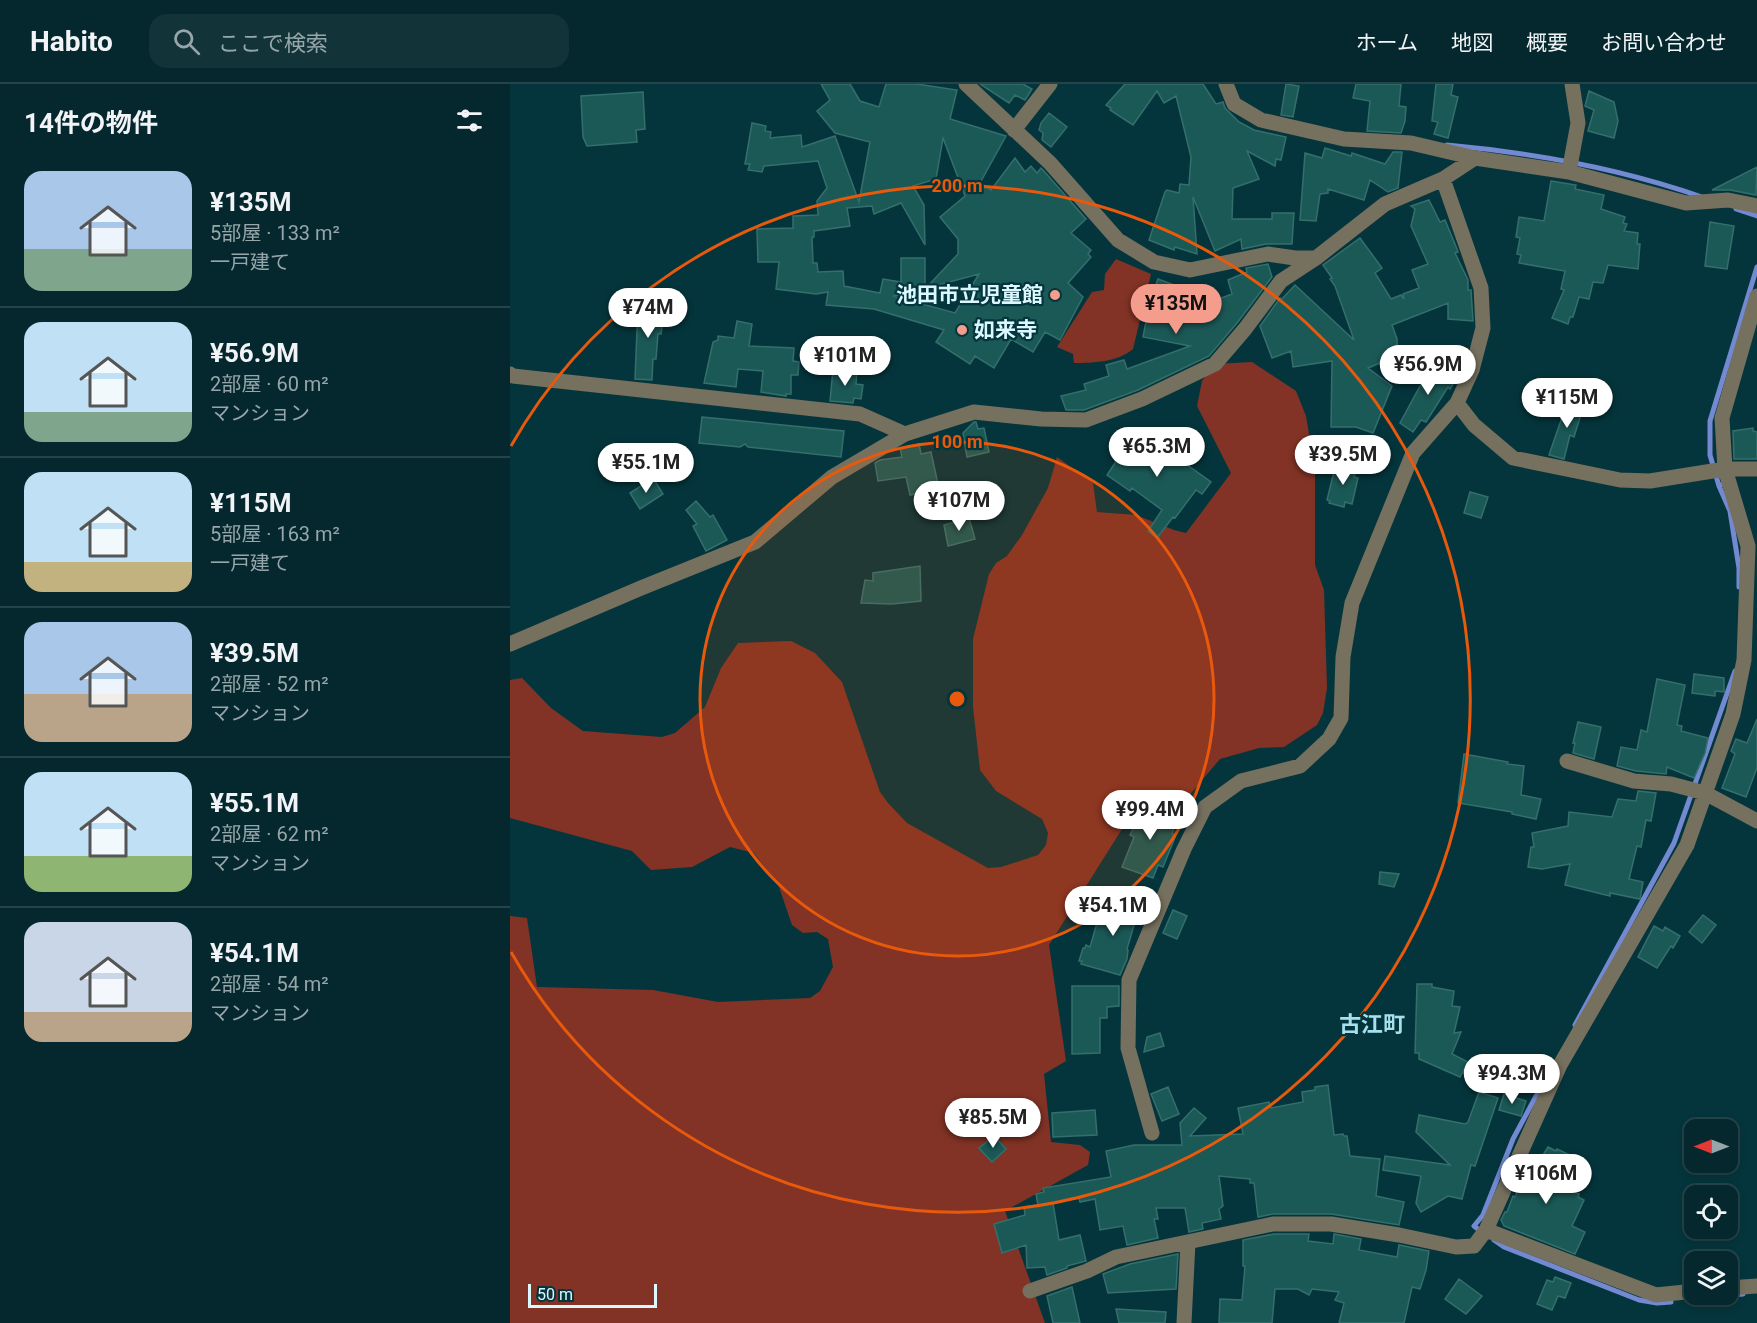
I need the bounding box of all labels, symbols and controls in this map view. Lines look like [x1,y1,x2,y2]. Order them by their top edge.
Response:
search box [149,14,569,68]
text: Habito [30,25,113,58]
icon: search [170,25,203,58]
text: ここで検索 [218,31,328,56]
text: ホーム [1356,31,1418,55]
text: 地図 [1451,31,1493,55]
text: 概要 [1526,31,1568,55]
text: お問い合わせ [1601,31,1727,55]
icon: filters [453,104,486,137]
text: 14件の物件 [24,108,158,138]
text: 200 m [931,175,983,196]
text: ¥135M [210,187,291,217]
icon: home [72,195,144,267]
text: 5部屋 · 133 m² [210,221,340,245]
text: 一戸建て [210,250,290,274]
place label: 池田市立児童館 [896,283,1043,307]
pin: ¥135M [1134,284,1218,335]
pin: ¥74M [612,288,684,339]
marker: 池田市立児童館 [1048,288,1062,302]
text: ¥135M [1145,291,1207,315]
text: ¥74M [622,295,674,319]
place label: 如来寺 [974,318,1037,342]
marker: 如来寺 [955,323,969,337]
pin: ¥101M [803,336,887,387]
text: ¥56.9M [210,338,299,368]
text: ¥101M [814,343,876,367]
pin: ¥56.9M [1379,345,1477,396]
icon: home [72,346,144,418]
text: ¥56.9M [1394,352,1462,376]
text: 2部屋 · 60 m² [210,372,329,396]
pin: ¥115M [1525,378,1609,429]
text: ¥115M [1536,385,1598,409]
text: マンション [210,401,310,425]
pin: ¥65.3M [1108,427,1206,478]
text: 100 m [931,431,983,452]
text: ¥65.3M [1123,434,1191,458]
pin: ¥39.5M [1294,435,1392,486]
text: ¥39.5M [1309,442,1377,466]
pin: ¥55.1M [597,443,695,494]
text: ¥55.1M [612,450,680,474]
pin: ¥107M [917,481,1001,532]
text: ¥115M [210,488,291,518]
text: ¥107M [928,488,990,512]
icon: home [72,496,144,568]
text: 5部屋 · 163 m² [210,522,340,546]
text: 一戸建て [210,551,290,575]
text: ¥39.5M [210,638,299,668]
icon: home [72,646,144,718]
text: 2部屋 · 52 m² [210,672,329,696]
centre of rings [947,689,967,709]
text: マンション [210,701,310,725]
text: ¥55.1M [210,788,299,818]
pin: ¥99.4M [1101,790,1199,841]
icon: home [72,796,144,868]
text: ¥99.4M [1116,797,1184,821]
text: 2部屋 · 62 m² [210,822,329,846]
text: マンション [210,851,310,875]
pin: ¥54.1M [1064,886,1162,937]
text: ¥54.1M [1079,893,1147,917]
text: ¥54.1M [210,938,299,968]
icon: home [72,946,144,1018]
text: 2部屋 · 54 m² [210,972,329,996]
text: マンション [210,1001,310,1025]
district label: 古江町 [1339,1012,1405,1037]
pin: ¥94.3M [1463,1054,1561,1105]
text: ¥94.3M [1478,1061,1546,1085]
pin: ¥85.5M [944,1098,1042,1149]
text: ¥85.5M [959,1105,1027,1129]
north arrow [1684,1119,1738,1173]
map controls [1684,1119,1738,1305]
pin: ¥106M [1504,1154,1588,1205]
text: ¥106M [1515,1161,1577,1185]
button: locate [1684,1185,1738,1239]
button: layers [1684,1251,1738,1305]
scale bar [528,1281,657,1308]
text: 50 m [537,1285,573,1304]

